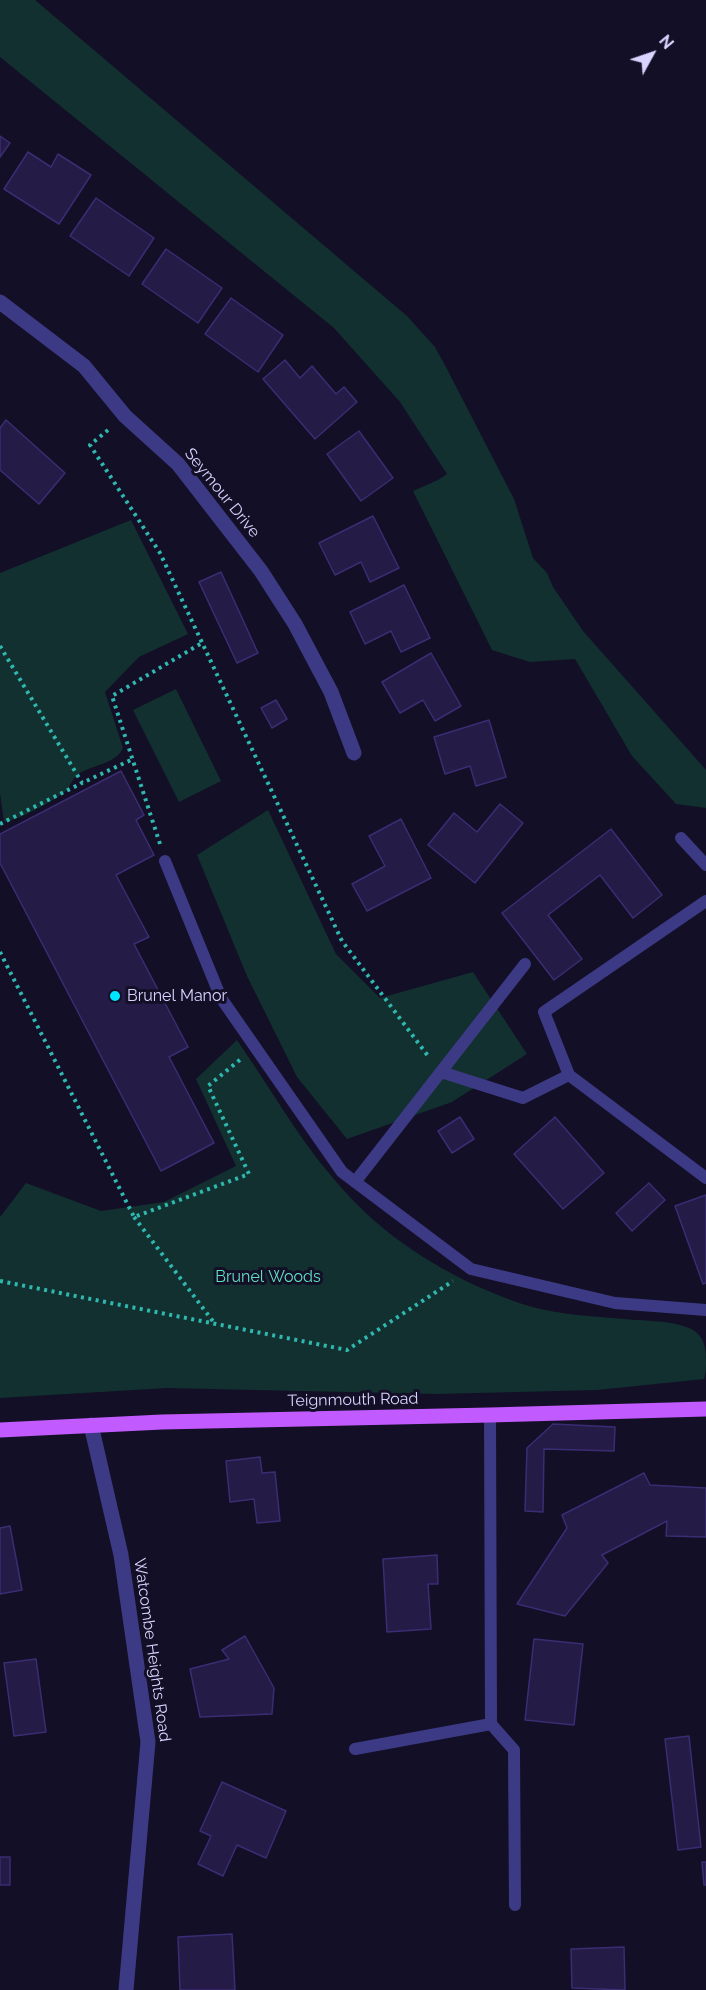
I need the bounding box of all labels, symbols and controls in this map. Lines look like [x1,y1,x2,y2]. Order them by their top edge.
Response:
north arrow [622,24,682,84]
text: N [655,31,677,53]
street label: Seymour Drive [180,445,264,541]
place label: Brunel Manor [127,986,227,1006]
marker: Brunel Manor [108,989,122,1003]
park label: Brunel Woods [215,1267,321,1287]
street label: Teignmouth Road [287,1389,419,1411]
street label: Watcombe Heights Road [130,1557,174,1743]

